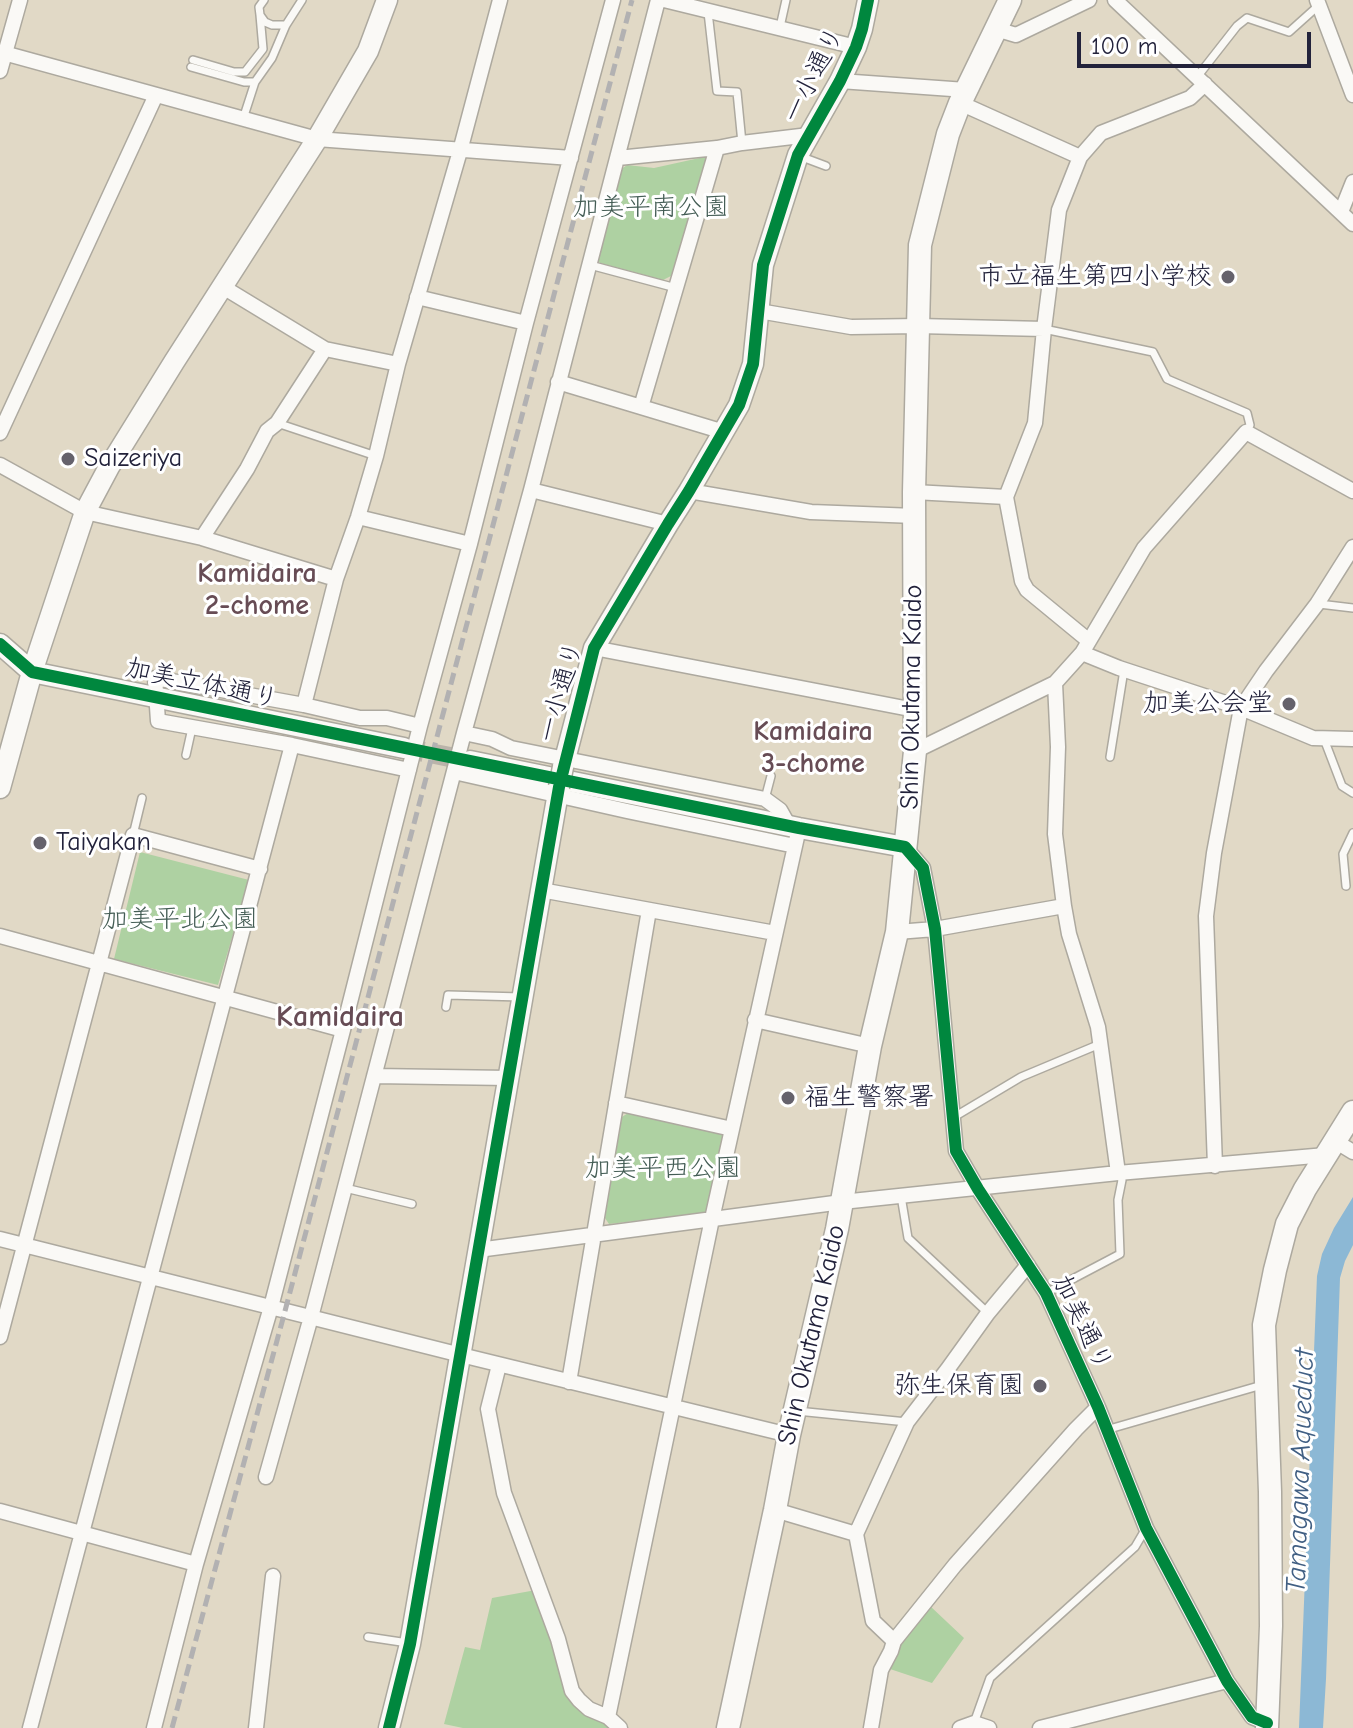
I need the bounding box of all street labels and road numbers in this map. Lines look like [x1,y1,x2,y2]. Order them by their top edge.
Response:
street label: 一小通り [776,22,852,128]
street label: Shin Okutama Kaido [894,584,930,810]
street label: 一小通り [532,638,590,746]
street label: 加美立体通り [122,653,282,715]
street label: Shin Okutama Kaido [771,1222,853,1448]
street label: 加美通り [1045,1269,1119,1377]

